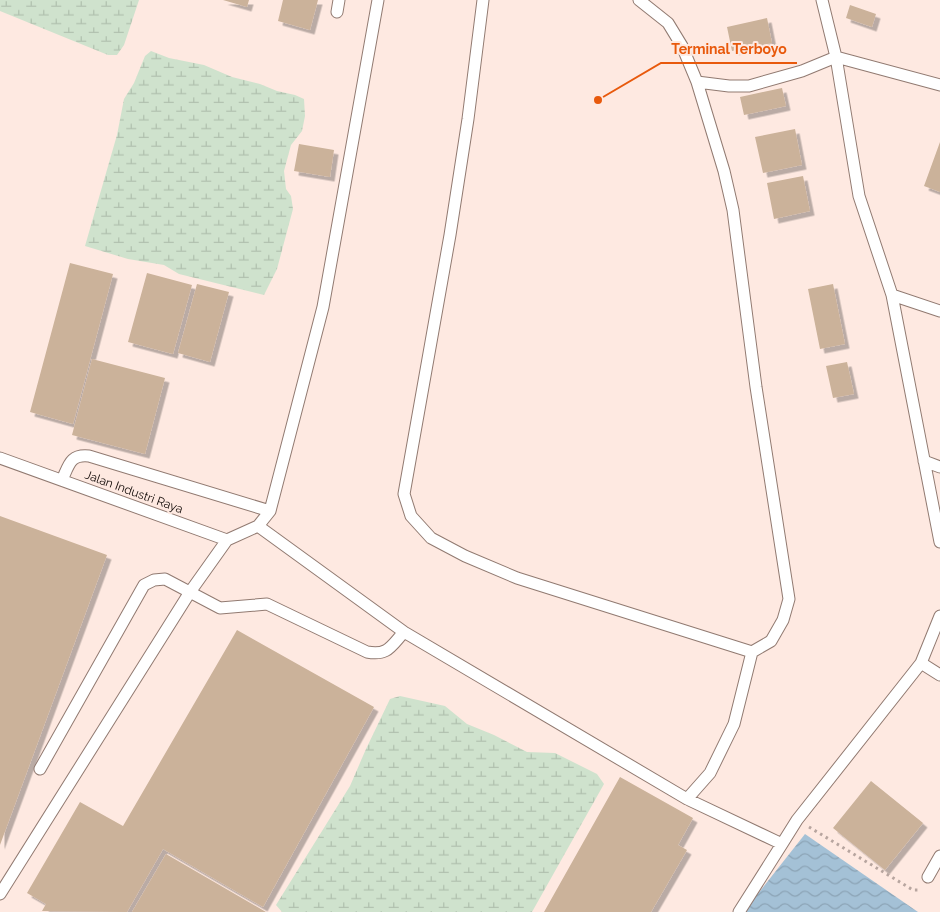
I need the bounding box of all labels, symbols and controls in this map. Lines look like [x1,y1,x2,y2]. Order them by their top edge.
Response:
callout: Terminal Terboyo [661,34,797,63]
text: Terminal Terboyo [671,41,787,57]
street label: Jalan Industri Raya [83,468,185,516]

